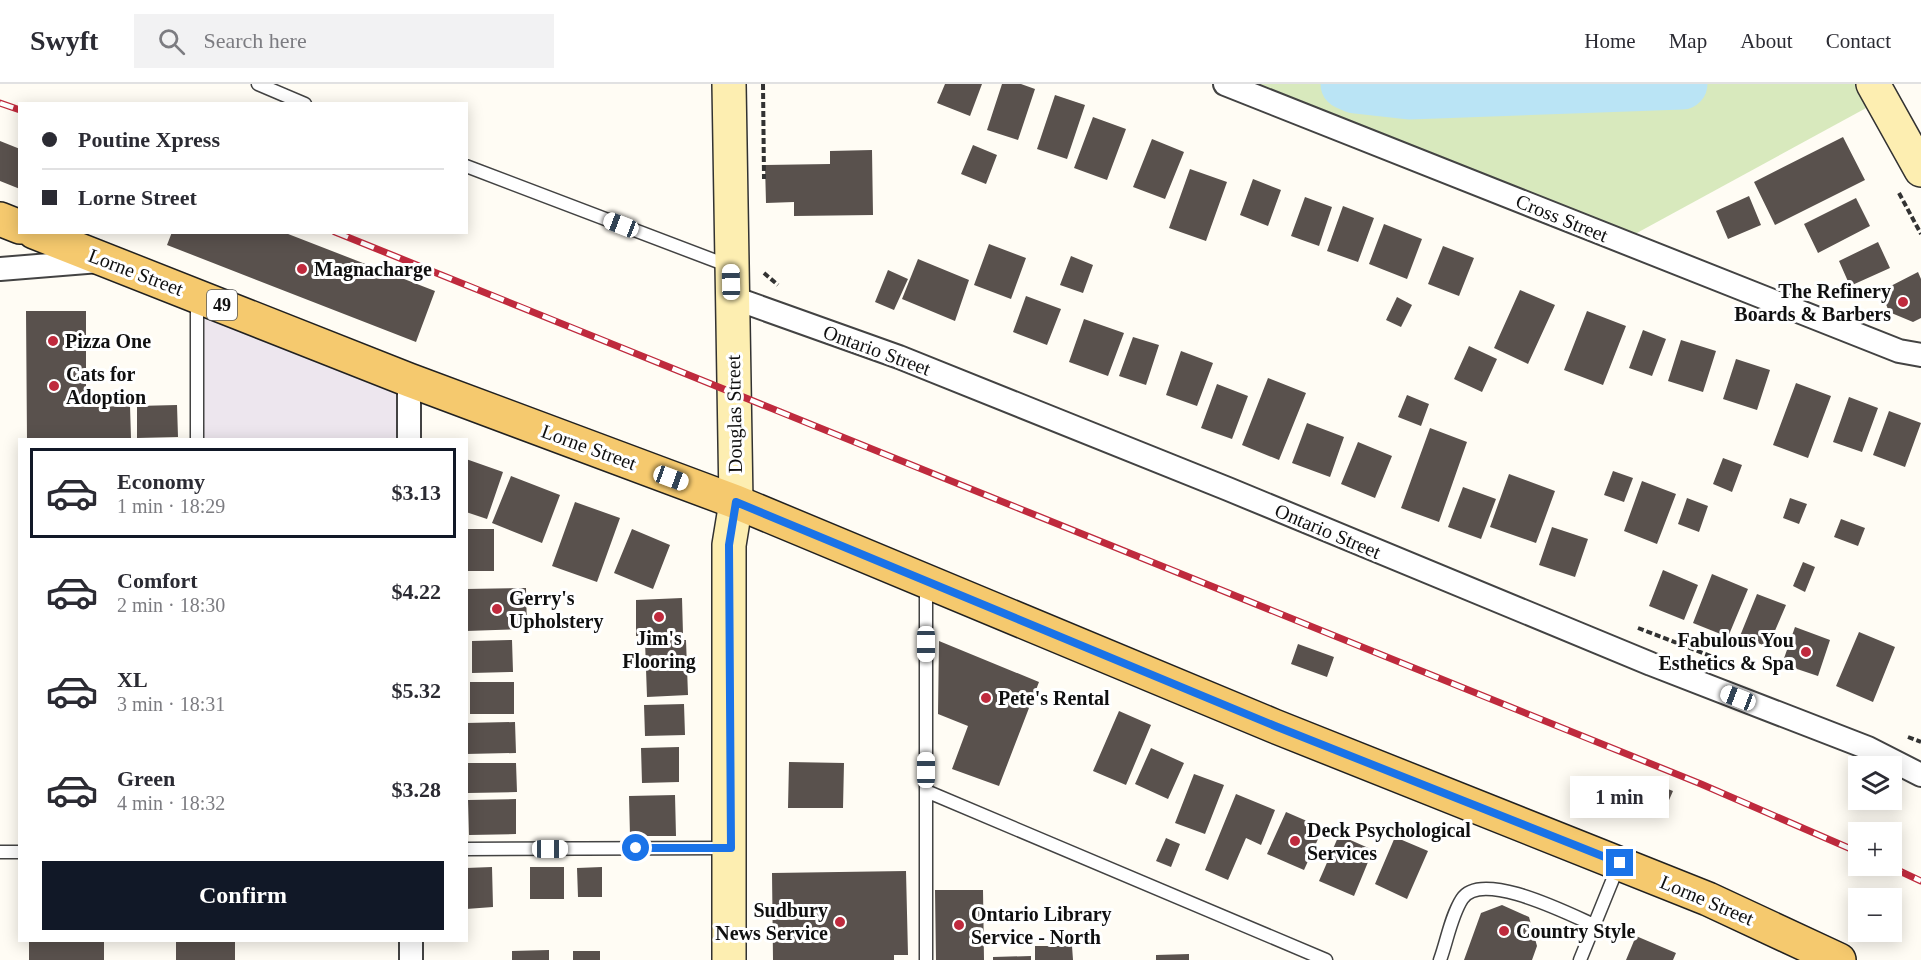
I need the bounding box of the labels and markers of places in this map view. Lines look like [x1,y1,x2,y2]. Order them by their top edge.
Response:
place label: Magnacharge [314,258,432,281]
marker: Magnacharge [295,262,309,276]
place label: The Refinery Boards & Barbers [1734,280,1891,325]
marker: The Refinery Boards & Barbers [1896,295,1910,309]
place label: Pizza One [65,330,151,352]
marker: Pizza One [46,334,60,348]
place label: Cats for Adoption [66,363,146,409]
marker: Cats for Adoption [47,379,61,393]
place label: Gerry's Upholstery [509,587,603,633]
marker: Gerry's Upholstery [490,602,504,616]
marker: Jim's Flooring [652,610,666,624]
place label: Jim's Flooring [622,627,696,673]
place label: Fabulous You Esthetics & Spa [1658,629,1794,675]
marker: Fabulous You Esthetics & Spa [1799,645,1813,659]
place label: Pete's Rental [998,687,1110,709]
marker: Pete's Rental [979,691,993,705]
place label: Deck Psychological Services [1307,819,1471,864]
marker: Deck Psychological Services [1288,834,1302,848]
place label: Sudbury News Service [715,899,828,944]
place label: Ontario Library Service - North [971,903,1112,948]
marker: Sudbury News Service [833,915,847,929]
marker: Ontario Library Service - North [952,918,966,932]
place label: Country Style [1516,920,1636,943]
marker: Country Style [1497,924,1511,938]

